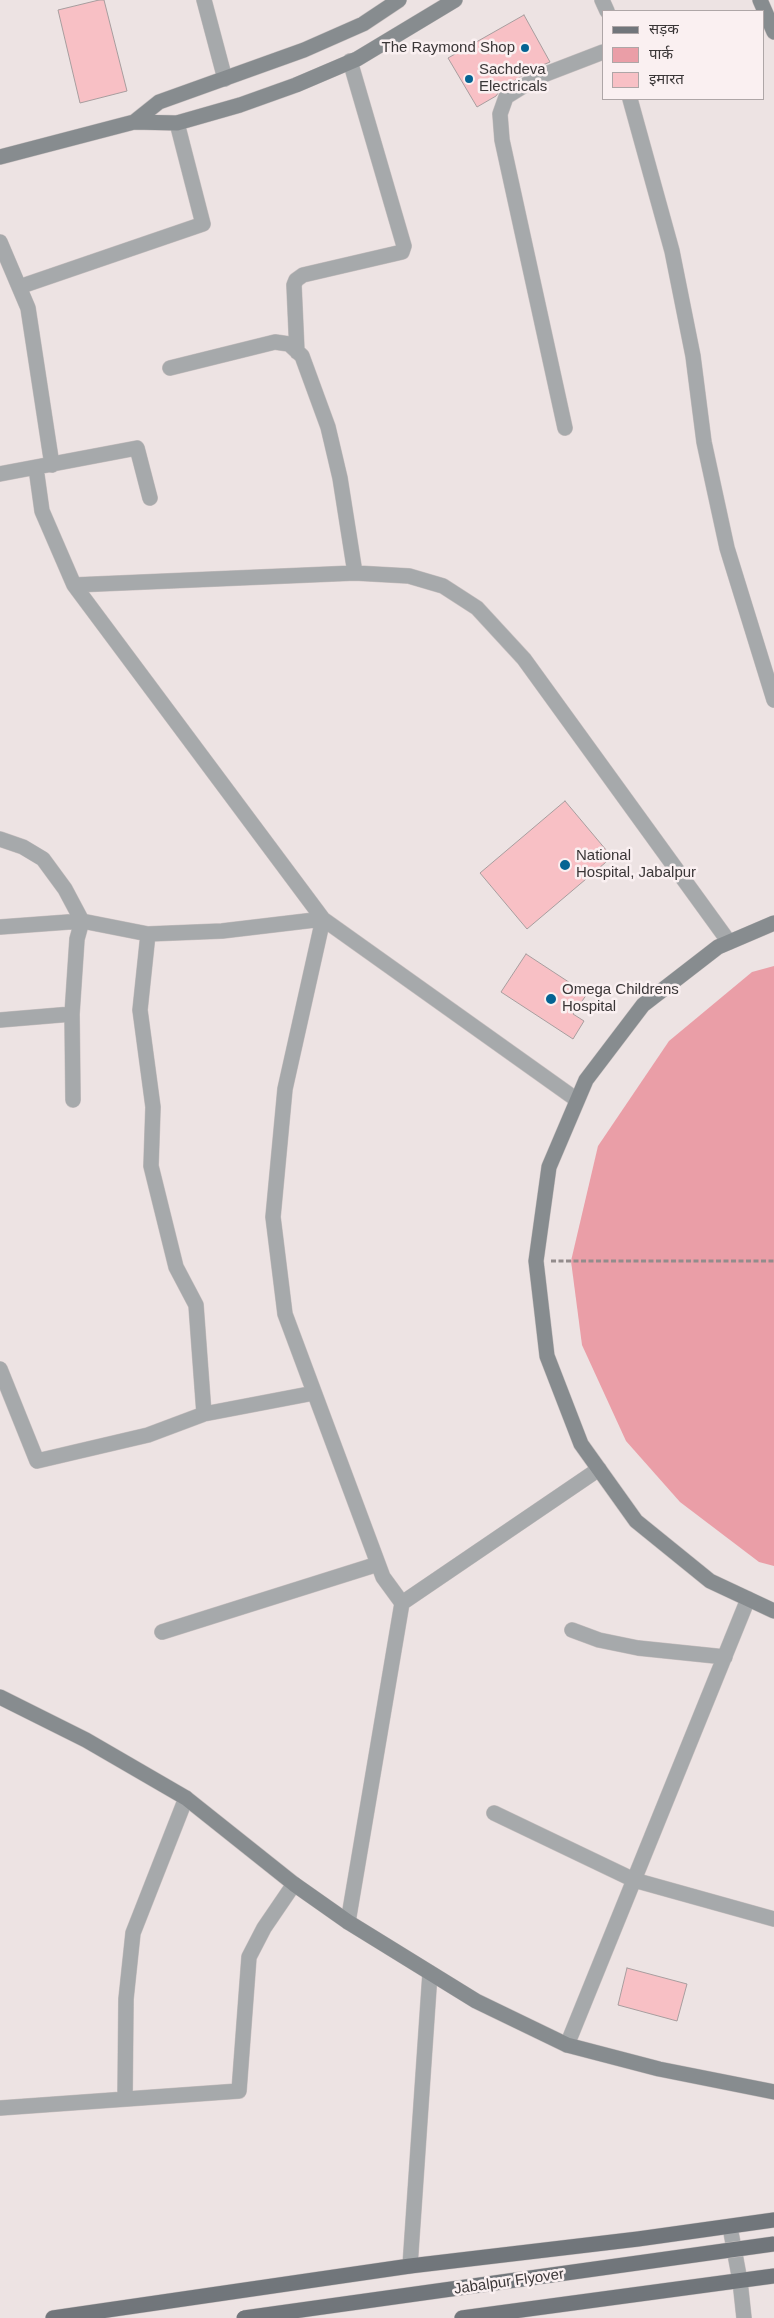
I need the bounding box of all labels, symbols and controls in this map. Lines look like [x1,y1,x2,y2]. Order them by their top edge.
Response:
legend [602,10,764,100]
text: सड़क [649,20,679,37]
place label: The Raymond Shop [382,39,515,57]
marker: The Raymond Shop [519,42,531,54]
text: पार्क [649,45,673,62]
place label: Sachdeva Electricals [479,61,547,96]
text: इमारत [649,70,684,87]
marker: Sachdeva Electricals [463,73,475,85]
place label: National Hospital, Jabalpur [576,847,696,882]
marker: National Hospital, Jabalpur [558,858,572,872]
place label: Omega Childrens Hospital [562,981,679,1016]
marker: Omega Childrens Hospital [544,992,558,1006]
street label: Jabalpur Flyover [453,2265,565,2299]

